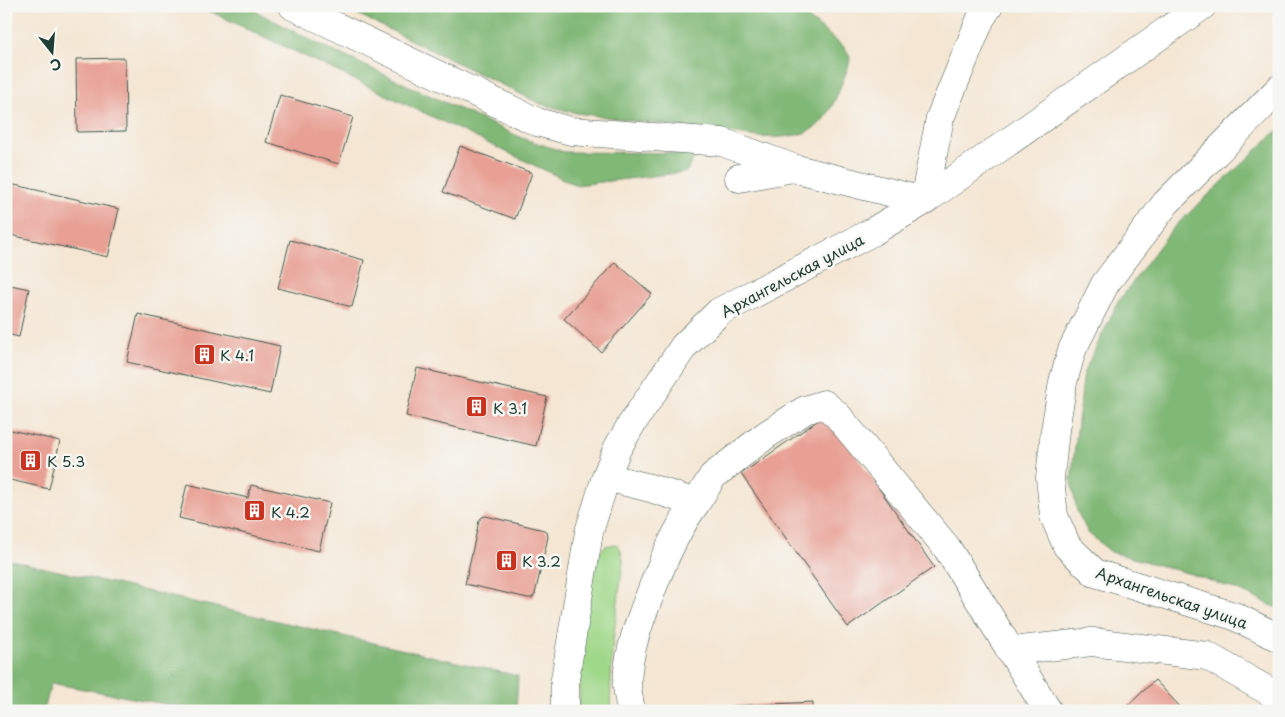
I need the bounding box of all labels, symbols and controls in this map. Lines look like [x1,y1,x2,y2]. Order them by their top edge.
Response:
north arrow [28,28,78,78]
text: С [48,53,64,76]
street label: Архангельская улица [716,227,868,322]
building icon: К 4.1 [192,342,216,366]
place label: К 4.1 [220,343,254,366]
building icon: К 3.1 [465,395,489,419]
place label: К 3.1 [493,396,527,419]
building icon: К 5.3 [19,448,43,472]
place label: К 5.3 [47,449,85,472]
building icon: К 4.2 [243,499,267,523]
place label: К 4.2 [271,500,310,523]
building icon: К 3.2 [494,548,518,572]
place label: К 3.2 [522,549,561,572]
street label: Архангельская улица [1093,560,1251,634]

